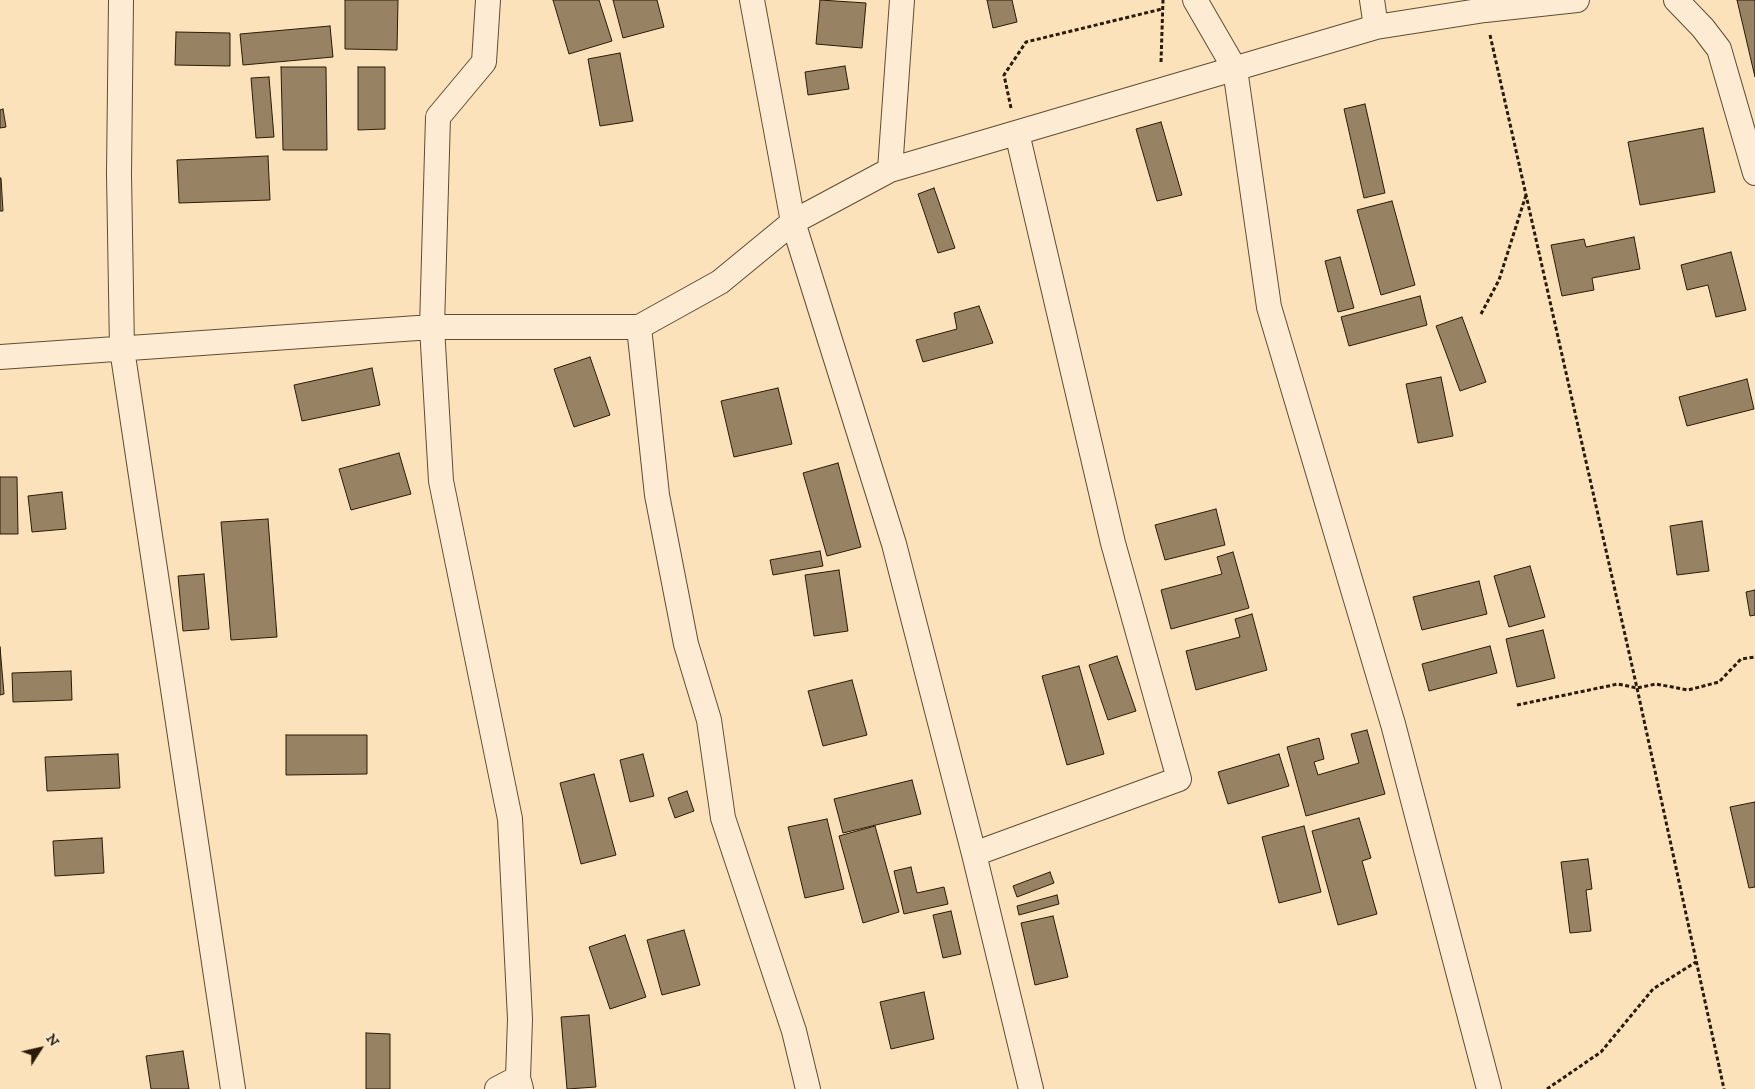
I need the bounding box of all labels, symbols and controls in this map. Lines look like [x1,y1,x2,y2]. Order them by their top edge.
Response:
north arrow [15,1024,65,1074]
text: N [42,1031,63,1050]

